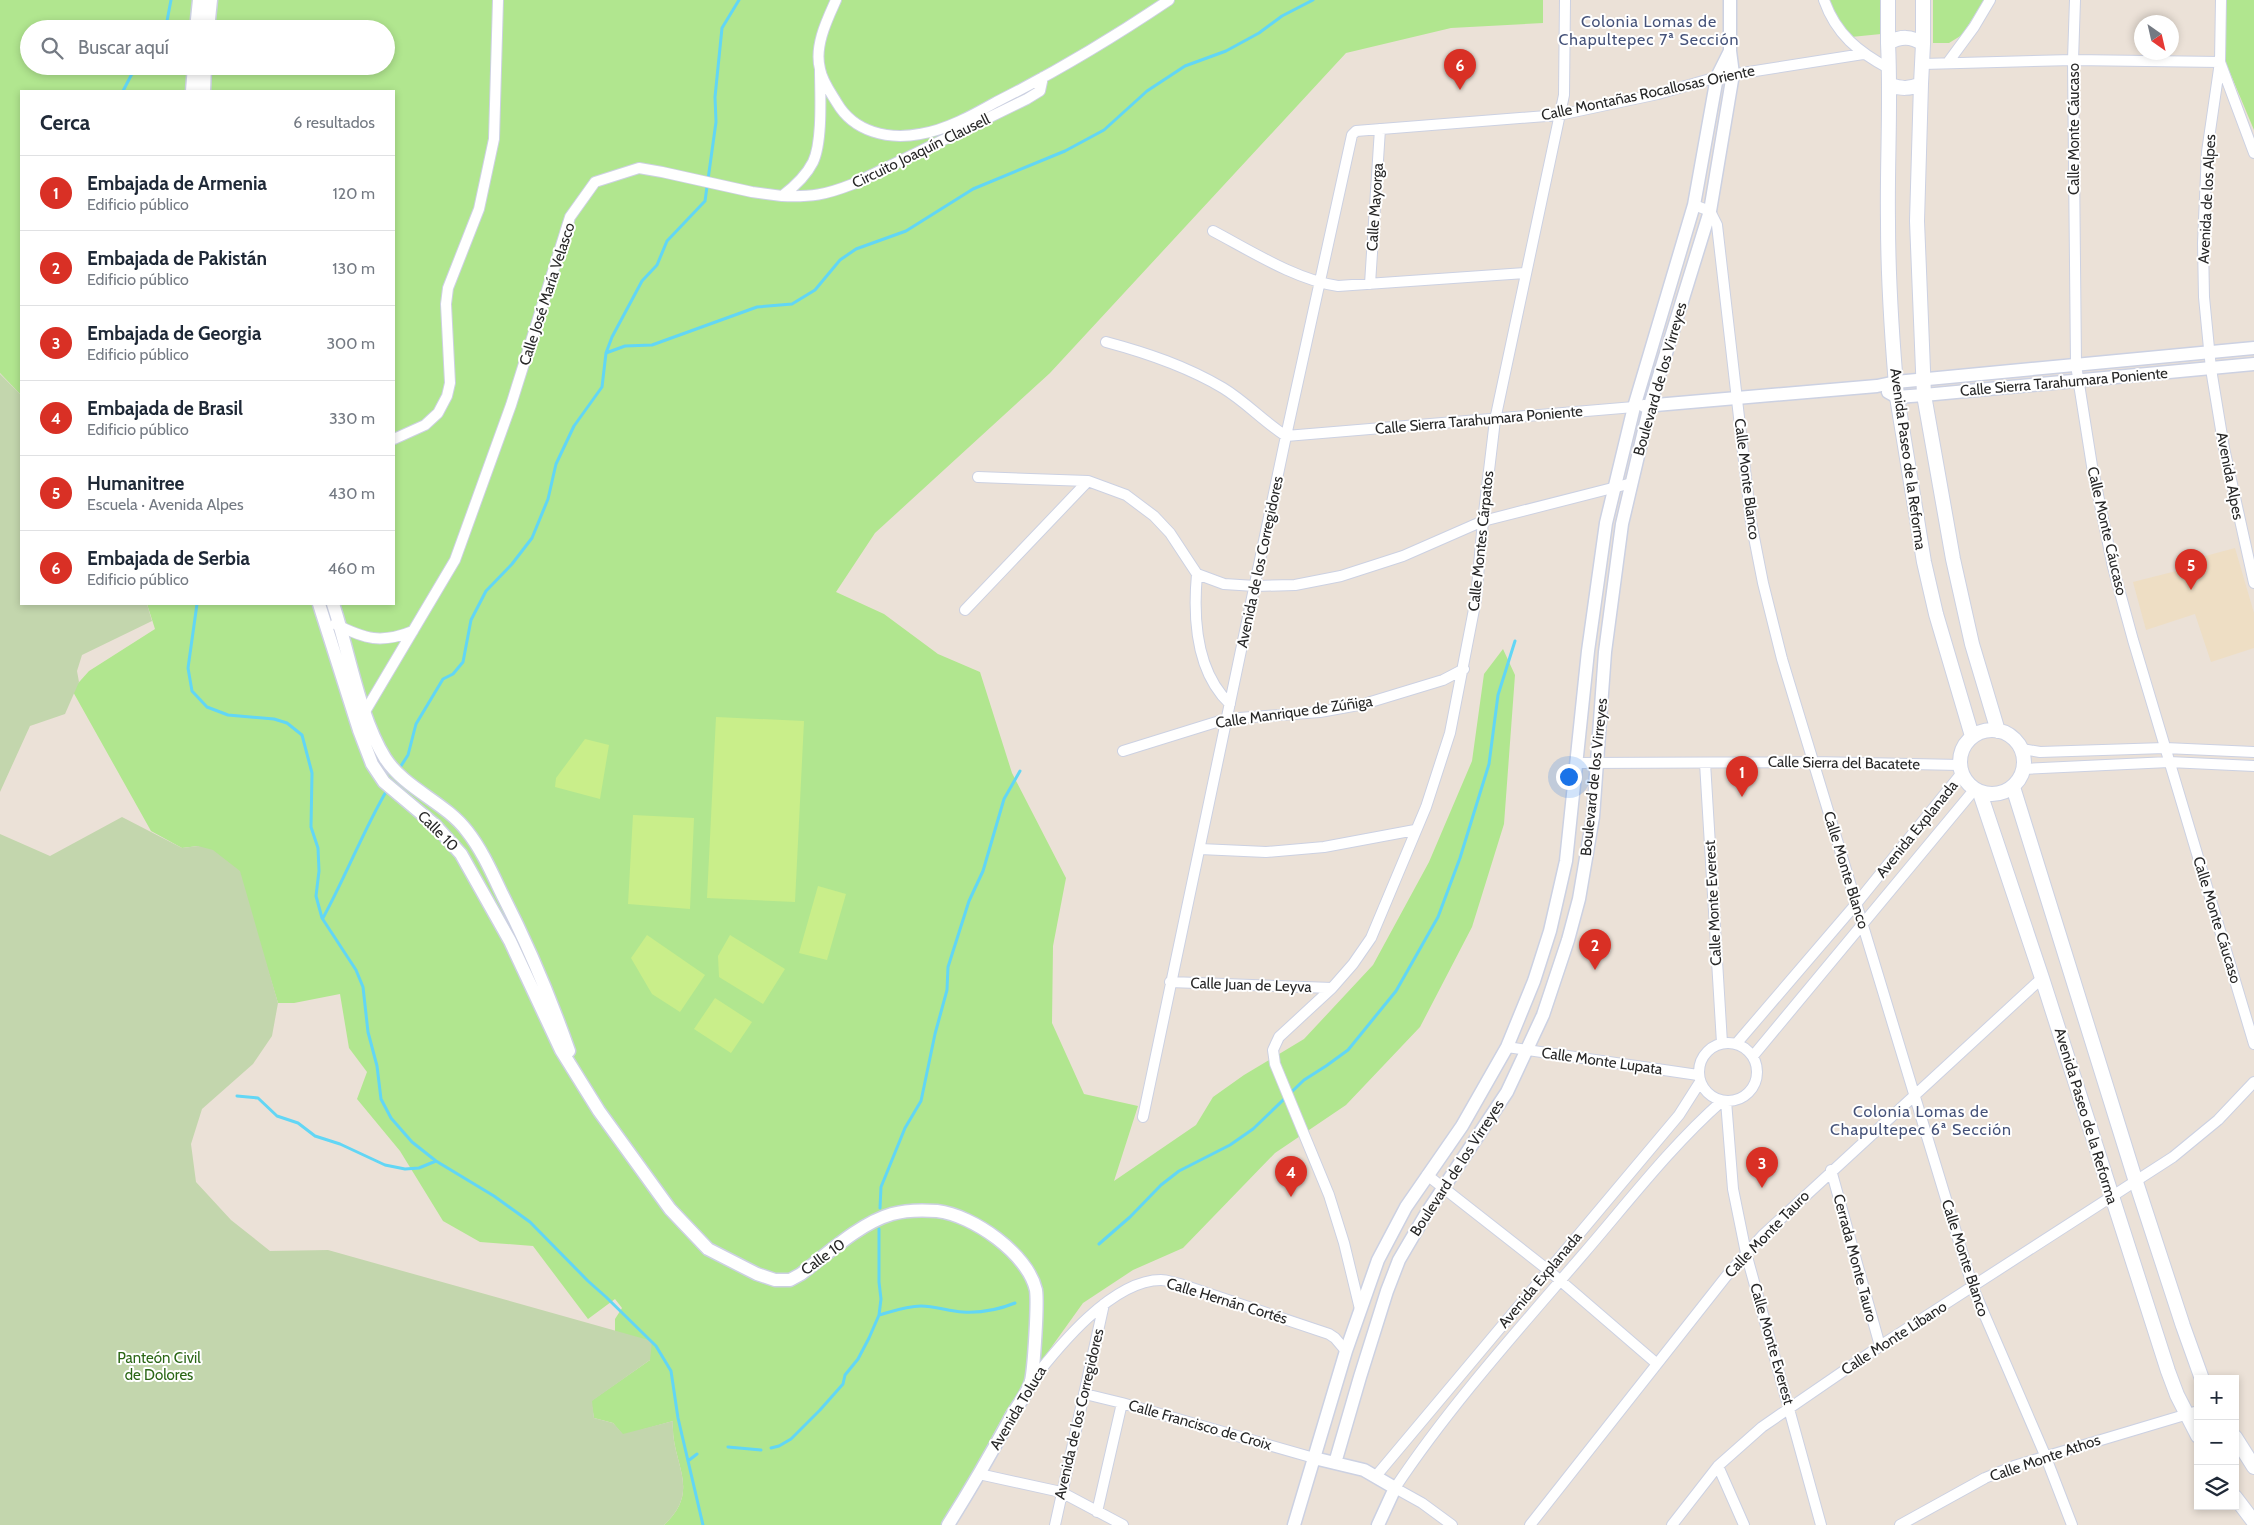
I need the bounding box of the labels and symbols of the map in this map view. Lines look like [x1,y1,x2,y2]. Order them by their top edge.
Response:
district label: Colonia Lomas de Chapultepec 7ª Sección [1558,12,1740,49]
north arrow [2134,15,2179,60]
pin: 6 [1444,49,1476,90]
street label: Calle Montañas Rocallosas Oriente [1540,62,1757,124]
street label: Calle Monte Cáucaso [2065,63,2083,195]
street label: Circuito Joaquín Clausell [849,110,993,192]
street label: Avenida de los Alpes [2195,134,2219,264]
street label: Calle Mayorga [1363,161,1387,252]
street label: Calle José María Velasco [515,220,579,368]
street label: Boulevard de los Virreyes [1629,300,1691,458]
street label: Calle Sierra Tarahumara Poniente [1959,364,2169,400]
street label: Avenida Paseo de la Reforma [1886,367,1930,552]
street label: Calle Sierra Tarahumara Poniente [1374,402,1584,438]
street label: Calle Monte Blanco [1731,417,1763,541]
street label: Avenida Alpes [2213,431,2247,521]
street label: Calle Monte Cáucaso [2083,465,2131,597]
street label: Calle Montes Cárpatos [1465,470,1497,612]
street label: Avenida de los Corregidores [1233,475,1287,649]
pin: 5 [2175,549,2207,590]
street label: Calle Manrique de Zúñiga [1214,692,1375,732]
street label: Boulevard de los Virreyes [1577,697,1611,857]
street label: Calle Sierra del Bacatete [1768,753,1921,773]
pin: 1 [1726,756,1758,797]
your location [1556,764,1582,790]
street label: Avenida Explanada [1872,776,1962,881]
street label: Calle 10 [414,807,462,855]
street label: Calle Monte Blanco [1820,809,1872,931]
street label: Calle Monte Everest [1701,840,1725,966]
street label: Calle Monte Cáucaso [2189,854,2245,986]
pin: 2 [1579,929,1611,970]
street label: Calle Juan de Leyva [1190,974,1313,996]
street label: Avenida Paseo de la Reforma [2051,1026,2122,1207]
street label: Calle Monte Lupata [1540,1044,1664,1079]
street label: Boulevard de los Virreyes [1406,1097,1508,1239]
district label: Colonia Lomas de Chapultepec 6ª Sección [1830,1102,2012,1139]
pin: 3 [1746,1147,1778,1188]
pin: 4 [1275,1156,1307,1197]
street label: Calle Monte Tauro [1721,1187,1813,1281]
street label: Cerrada Monte Tauro [1829,1192,1881,1324]
street label: Calle Monte Blanco [1938,1197,1992,1319]
street label: Avenida Explanada [1495,1228,1586,1332]
street label: Calle 10 [798,1235,848,1279]
street label: Calle Hernán Cortés [1164,1274,1290,1328]
street label: Calle Monte Everest [1746,1281,1798,1407]
street label: Calle Monte Líbano [1838,1297,1950,1379]
street label: Avenida de los Corregidores [1051,1327,1107,1501]
park label: Panteón Civil de Dolores [117,1349,201,1384]
street label: Avenida Toluca [986,1362,1050,1453]
street label: Calle Francisco de Croix [1126,1396,1274,1454]
street label: Calle Monte Athos [1987,1431,2103,1485]

